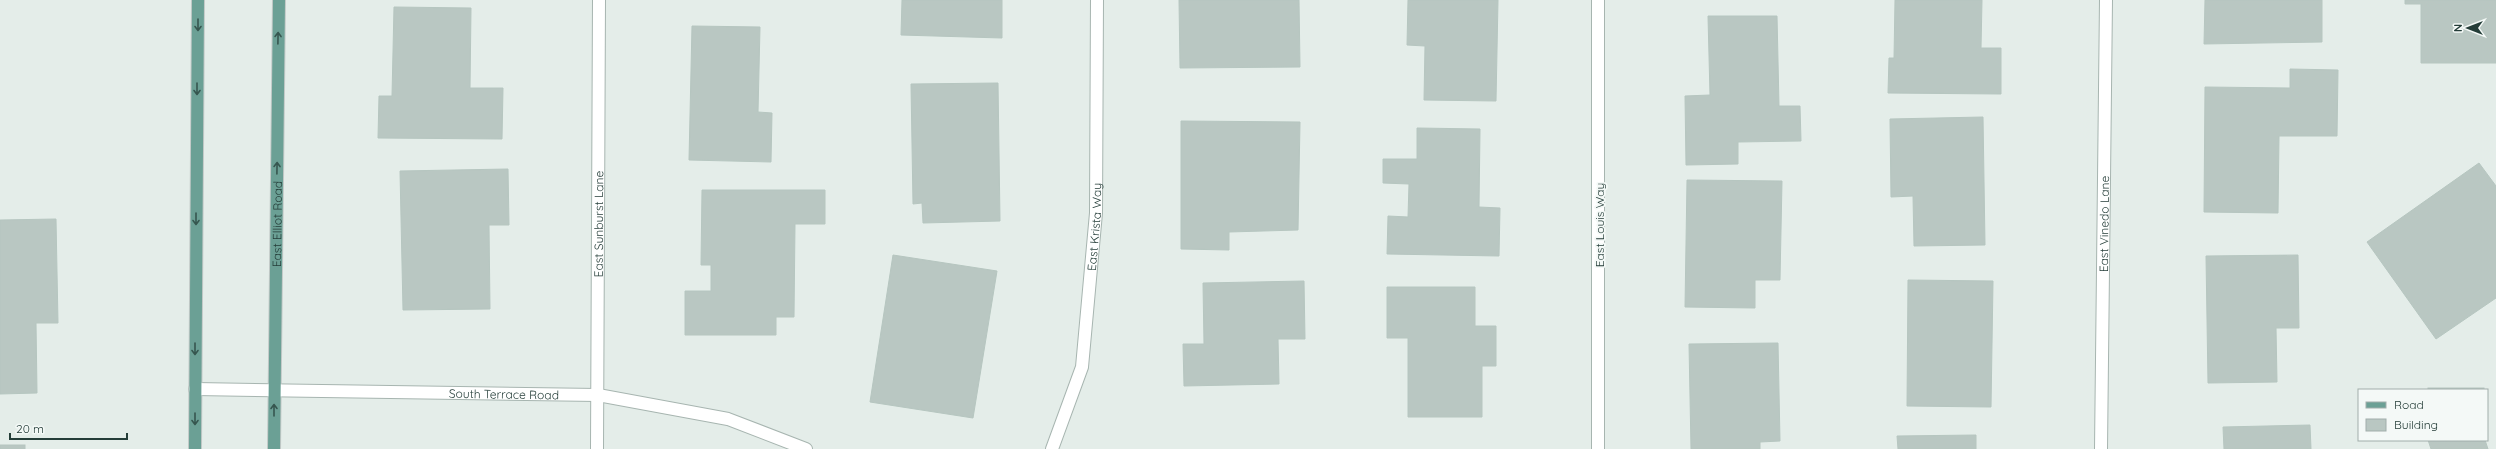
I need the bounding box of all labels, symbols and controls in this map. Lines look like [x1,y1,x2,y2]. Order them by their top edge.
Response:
north arrow [2448,8,2488,48]
one-way arrow [194,18,201,31]
text: N [2451,24,2465,32]
one-way arrow [274,32,282,45]
one-way arrow [193,82,201,95]
one-way arrow [273,162,281,175]
street label: East Sunburst Lane [590,170,606,277]
street label: East Vinedo Lane [2095,175,2112,272]
street label: East Elliot Road [269,181,284,267]
street label: East Krista Way [1083,183,1104,271]
street label: East Louis Way [1592,183,1607,267]
one-way arrow [192,212,200,225]
one-way arrow [191,342,199,355]
street label: South Terrace Road [449,385,559,402]
legend [2358,389,2488,441]
text: Road [2394,397,2424,412]
one-way arrow [270,404,278,417]
one-way arrow [191,412,199,425]
scale bar [10,415,127,441]
text: Building [2394,417,2438,432]
text: 20 m [16,421,44,436]

